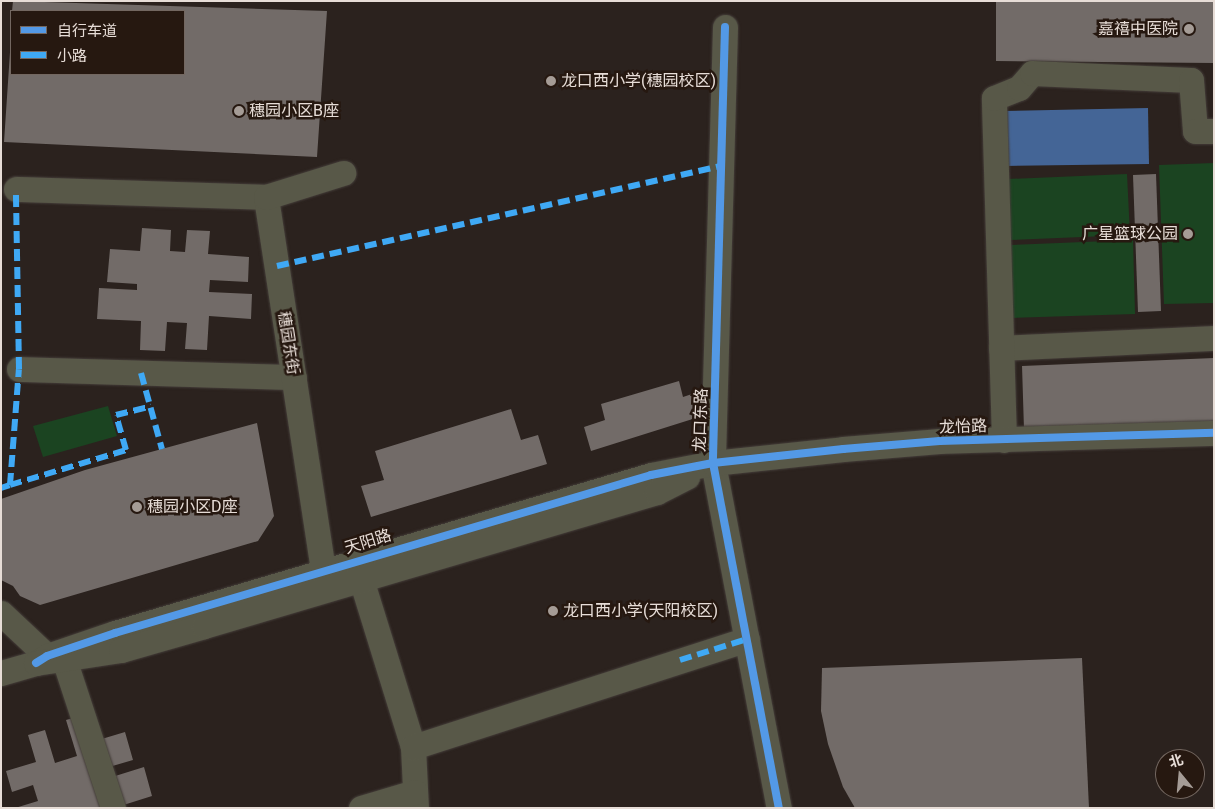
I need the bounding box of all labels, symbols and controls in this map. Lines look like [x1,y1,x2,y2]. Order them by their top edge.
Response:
legend [10,10,185,75]
place label: 嘉禧中医院 [1098,19,1178,39]
text: 自行车道 [57,22,117,40]
marker: 嘉禧中医院 [1182,22,1196,36]
text: 小路 [57,47,87,65]
place label: 龙口西小学(穗园校区) [561,71,716,91]
marker: 龙口西小学(穗园校区) [545,75,557,87]
place label: 穗园小区B座 [249,101,339,121]
marker: 穗园小区B座 [233,105,245,117]
place label: 广星篮球公园 [1082,224,1178,244]
marker: 广星篮球公园 [1182,228,1194,240]
street label: 穗园东街 [274,310,302,376]
street label: 龙口东路 [690,388,712,452]
street label: 龙怡路 [939,417,987,437]
place label: 穗园小区D座 [147,497,237,517]
marker: 穗园小区D座 [131,501,143,513]
street label: 天阳路 [342,526,394,558]
place label: 龙口西小学(天阳校区) [563,601,718,621]
marker: 龙口西小学(天阳校区) [547,605,559,617]
north arrow [1155,749,1205,799]
text: 北 [1167,751,1185,770]

